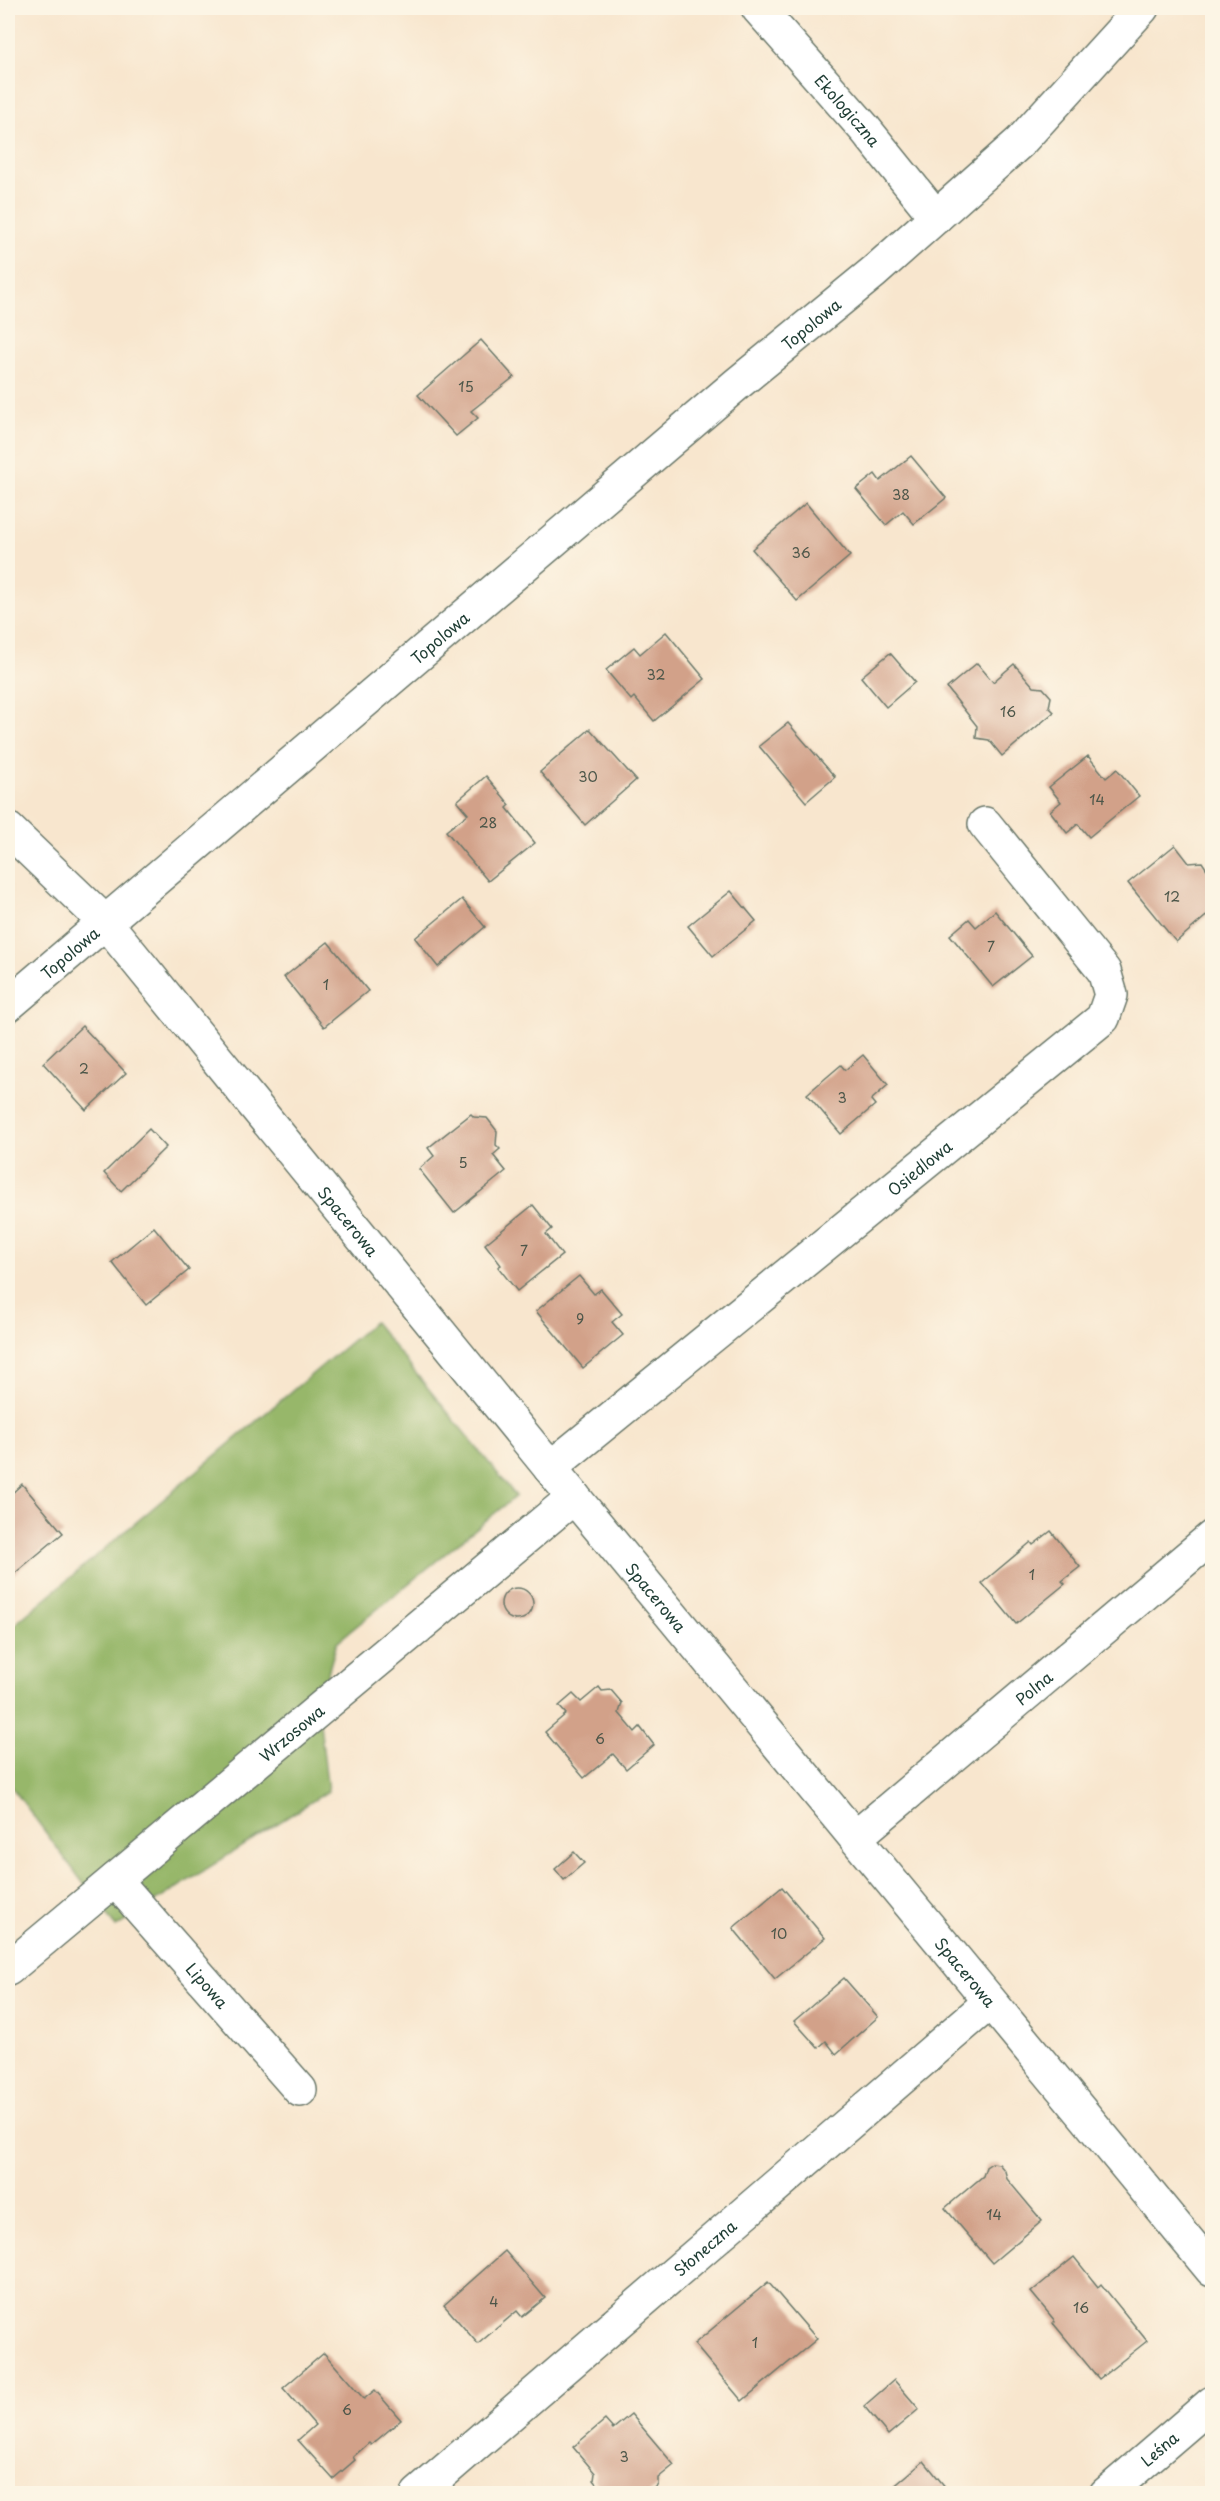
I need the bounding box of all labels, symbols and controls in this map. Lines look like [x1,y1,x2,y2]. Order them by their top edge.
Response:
street label: Ekologiczna [809,68,886,152]
street label: Topolowa [776,292,846,355]
house number: 15 [458,376,474,397]
house number: 38 [892,484,910,505]
house number: 36 [791,542,811,563]
street label: Topolowa [405,605,474,669]
house number: 32 [647,664,665,685]
house number: 16 [1000,701,1016,722]
house number: 30 [578,766,598,787]
house number: 14 [1089,789,1105,810]
house number: 28 [479,812,497,833]
house number: 12 [1164,886,1180,907]
street label: Topolowa [35,921,104,984]
house number: 7 [987,936,995,957]
house number: 1 [323,974,329,995]
house number: 2 [79,1058,89,1079]
house number: 3 [837,1087,847,1108]
street label: Osiedlowa [882,1134,957,1201]
house number: 5 [458,1152,468,1173]
street label: Spacerowa [313,1181,385,1261]
house number: 7 [520,1240,528,1261]
house number: 9 [576,1308,584,1329]
street label: Spacerowa [620,1557,693,1637]
house number: 1 [1029,1564,1035,1585]
street label: Polna [1010,1665,1057,1710]
street label: Wrzosowa [254,1698,329,1767]
house number: 6 [595,1728,605,1749]
house number: 10 [771,1923,787,1944]
street label: Spacerowa [930,1932,1002,2012]
street label: Lipowa [181,1957,234,2013]
house number: 14 [986,2204,1002,2225]
street label: Słoneczna [668,2214,741,2281]
house number: 4 [489,2291,499,2312]
house number: 16 [1073,2297,1089,2318]
house number: 1 [752,2332,758,2353]
house number: 6 [342,2399,352,2420]
street label: Leśna [1135,2425,1183,2472]
house number: 3 [619,2446,629,2467]

